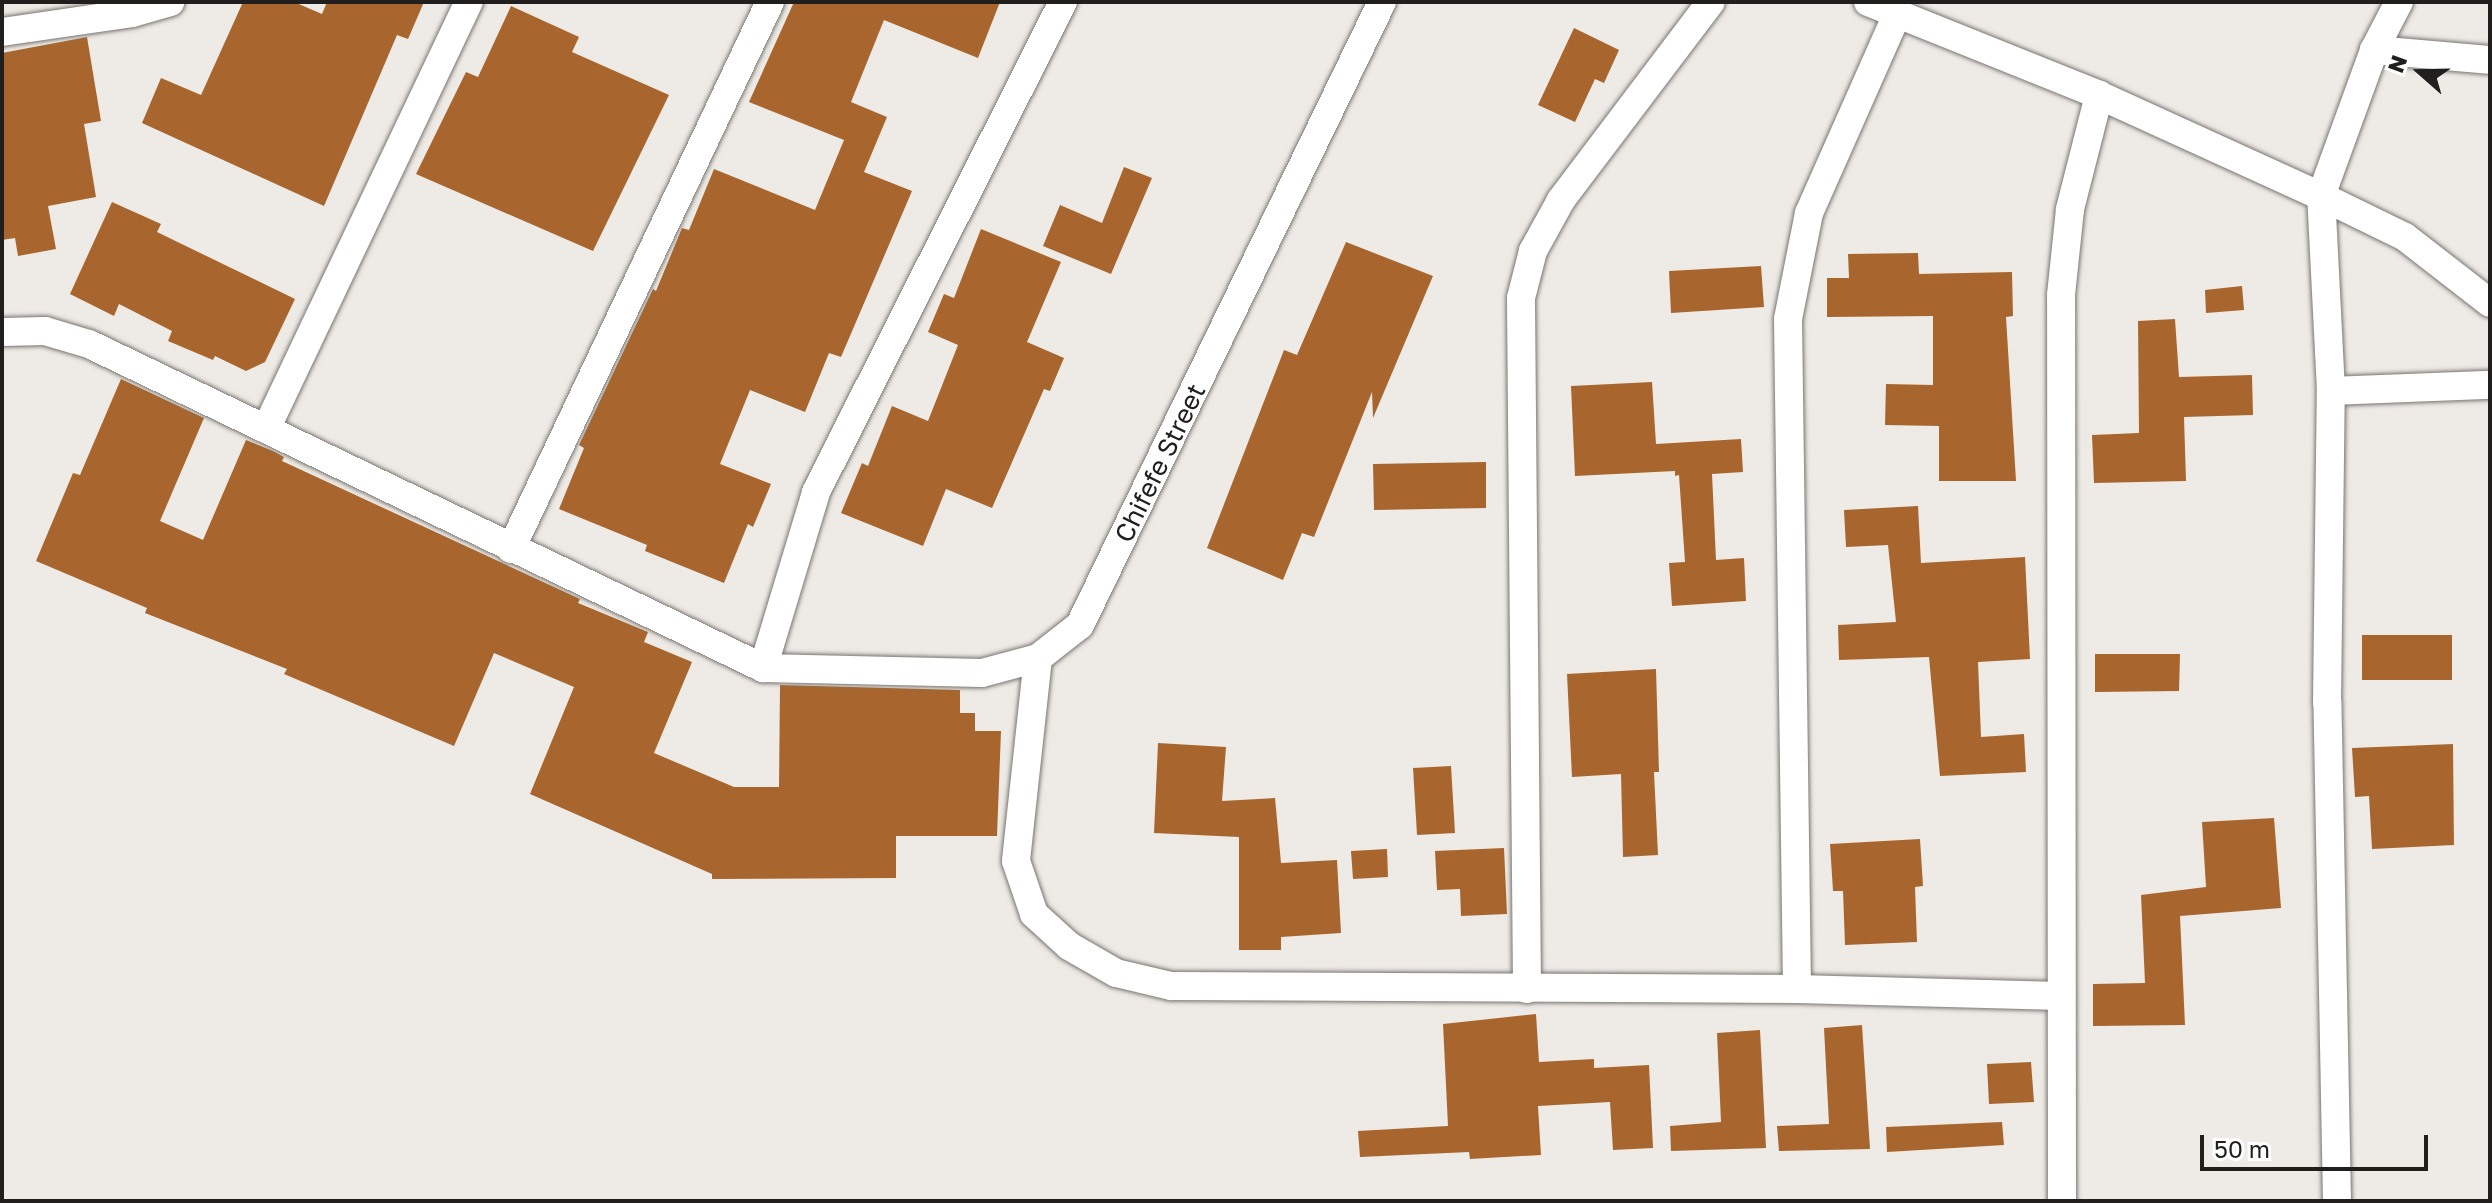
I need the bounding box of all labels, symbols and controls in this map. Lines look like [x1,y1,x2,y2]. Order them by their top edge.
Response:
north arrow [2380,32,2460,112]
text: N [2381,51,2413,76]
street label: Chifefe Street [1108,379,1212,547]
scale bar [2204,1119,2432,1169]
text: 50 m [2214,1134,2270,1163]

